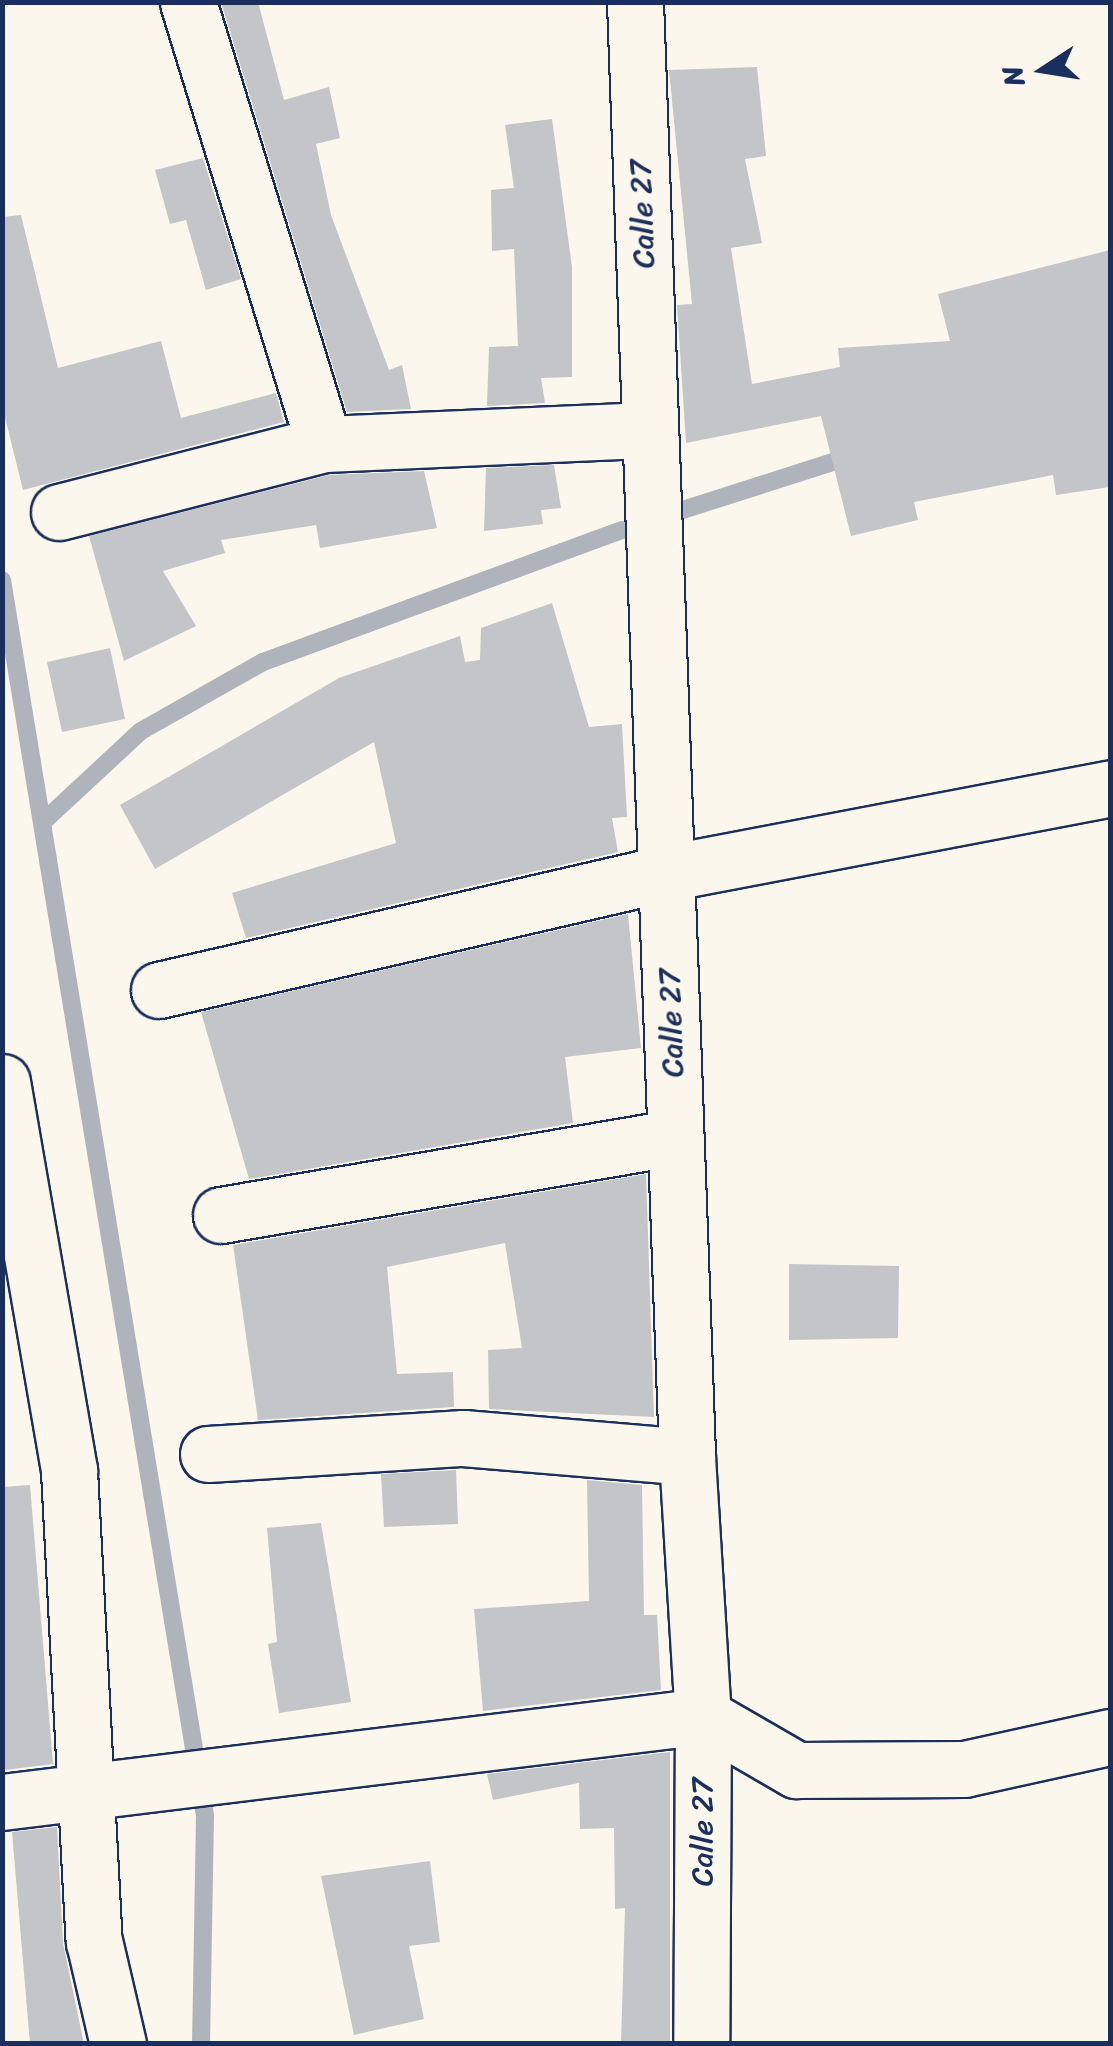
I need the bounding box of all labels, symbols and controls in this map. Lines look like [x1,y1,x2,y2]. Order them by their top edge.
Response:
north arrow [993,20,1093,120]
text: N [987,62,1039,91]
street label: Calle 27 [622,159,662,269]
street label: Calle 27 [651,968,691,1078]
street label: Calle 27 [684,1778,720,1886]

